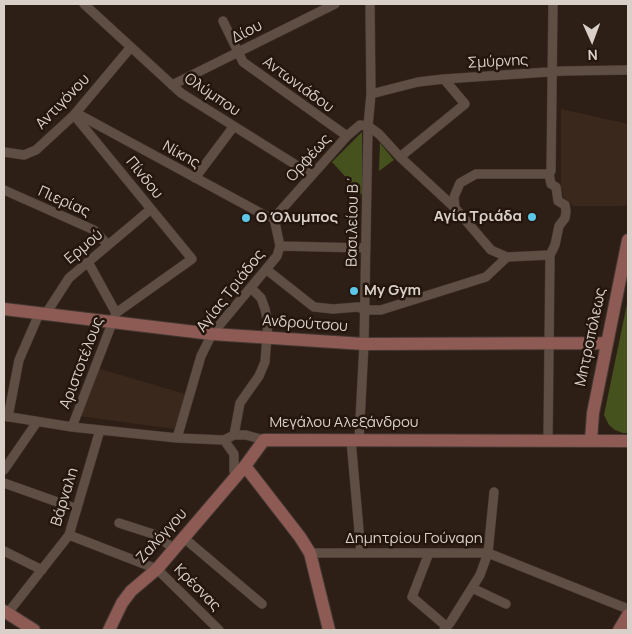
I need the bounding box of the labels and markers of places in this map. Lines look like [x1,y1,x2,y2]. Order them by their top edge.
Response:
place label: Αγία Τριάδα [434,208,522,226]
place label: Ο Όλυμπος [256,209,338,227]
marker: Αγία Τριάδα [526,211,538,223]
marker: Ο Όλυμπος [240,212,252,224]
place label: My Gym [364,282,421,300]
marker: My Gym [348,285,360,297]

